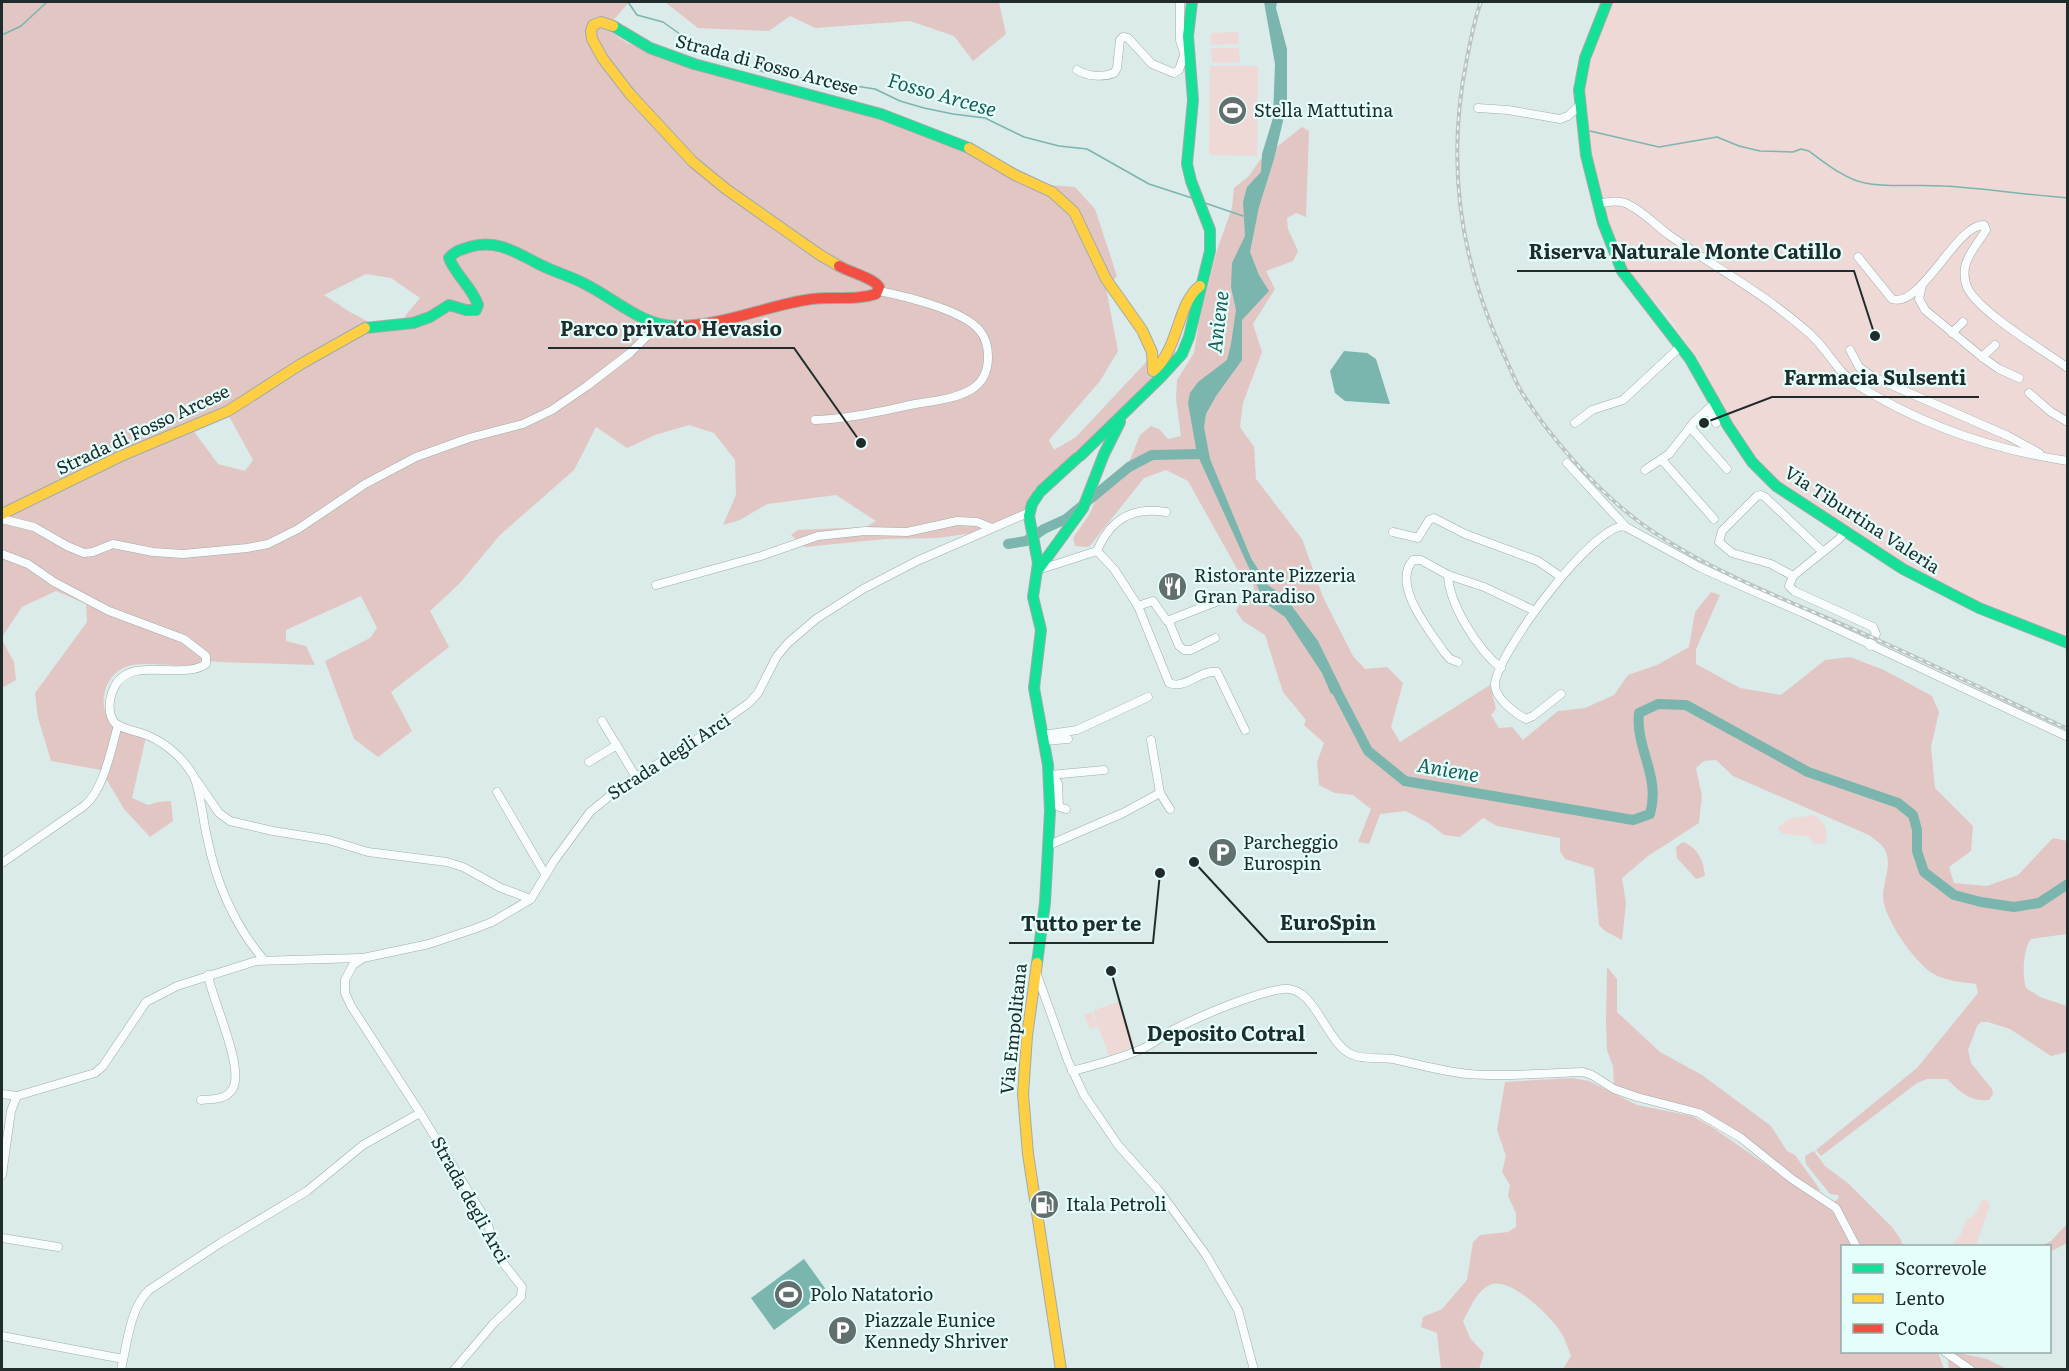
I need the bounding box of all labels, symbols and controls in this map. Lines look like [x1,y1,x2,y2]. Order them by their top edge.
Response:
street label: Strada di Fosso Arcese [673,26,862,101]
water label: Fosso Arcese [885,63,1001,123]
sports icon: Stella Mattutina [1217,95,1249,127]
place label: Stella Mattutina [1254,96,1393,123]
callout: Riserva Naturale Monte Catillo [1517,233,1854,271]
text: Riserva Naturale Monte Catillo [1529,235,1841,265]
water label: Aniene [1197,289,1235,355]
callout: Parco privato Hevasio [548,310,794,348]
text: Parco privato Hevasio [560,312,782,342]
callout: Farmacia Sulsenti [1772,359,1979,397]
text: Farmacia Sulsenti [1784,361,1966,391]
street label: Strada di Fosso Arcese [51,377,233,481]
street label: Via Tiburtina Valeria [1779,458,1946,580]
place label: Ristorante Pizzeria Gran Paradiso [1194,561,1356,609]
restaurant icon: Ristorante Pizzeria Gran Paradiso [1157,570,1189,602]
street label: Strada degli Arci [601,706,735,806]
water label: Aniene [1415,748,1482,788]
place label: Parcheggio Eurospin [1243,828,1338,876]
parking icon: Parcheggio Eurospin [1206,837,1238,869]
callout: EuroSpin [1268,904,1388,942]
callout: Tutto per te [1009,905,1153,943]
text: EuroSpin [1280,906,1376,936]
text: Tutto per te [1021,907,1141,937]
street label: Via Empolitana [992,961,1033,1096]
callout: Deposito Cotral [1134,1015,1317,1053]
text: Deposito Cotral [1147,1017,1305,1047]
street label: Strada degli Arci [425,1131,517,1268]
fuel station icon: Itala Petroli [1029,1189,1061,1221]
place label: Itala Petroli [1066,1190,1167,1217]
legend [1841,1245,2051,1353]
text: Scorrevole [1895,1254,1987,1281]
sports icon: Polo Natatorio [773,1279,805,1311]
place label: Polo Natatorio [810,1280,933,1307]
text: Lento [1895,1284,1945,1311]
place label: Piazzale Eunice Kennedy Shriver [864,1306,1008,1354]
text: Coda [1895,1314,1939,1341]
parking icon: Piazzale Eunice Kennedy Shriver [827,1315,859,1347]

